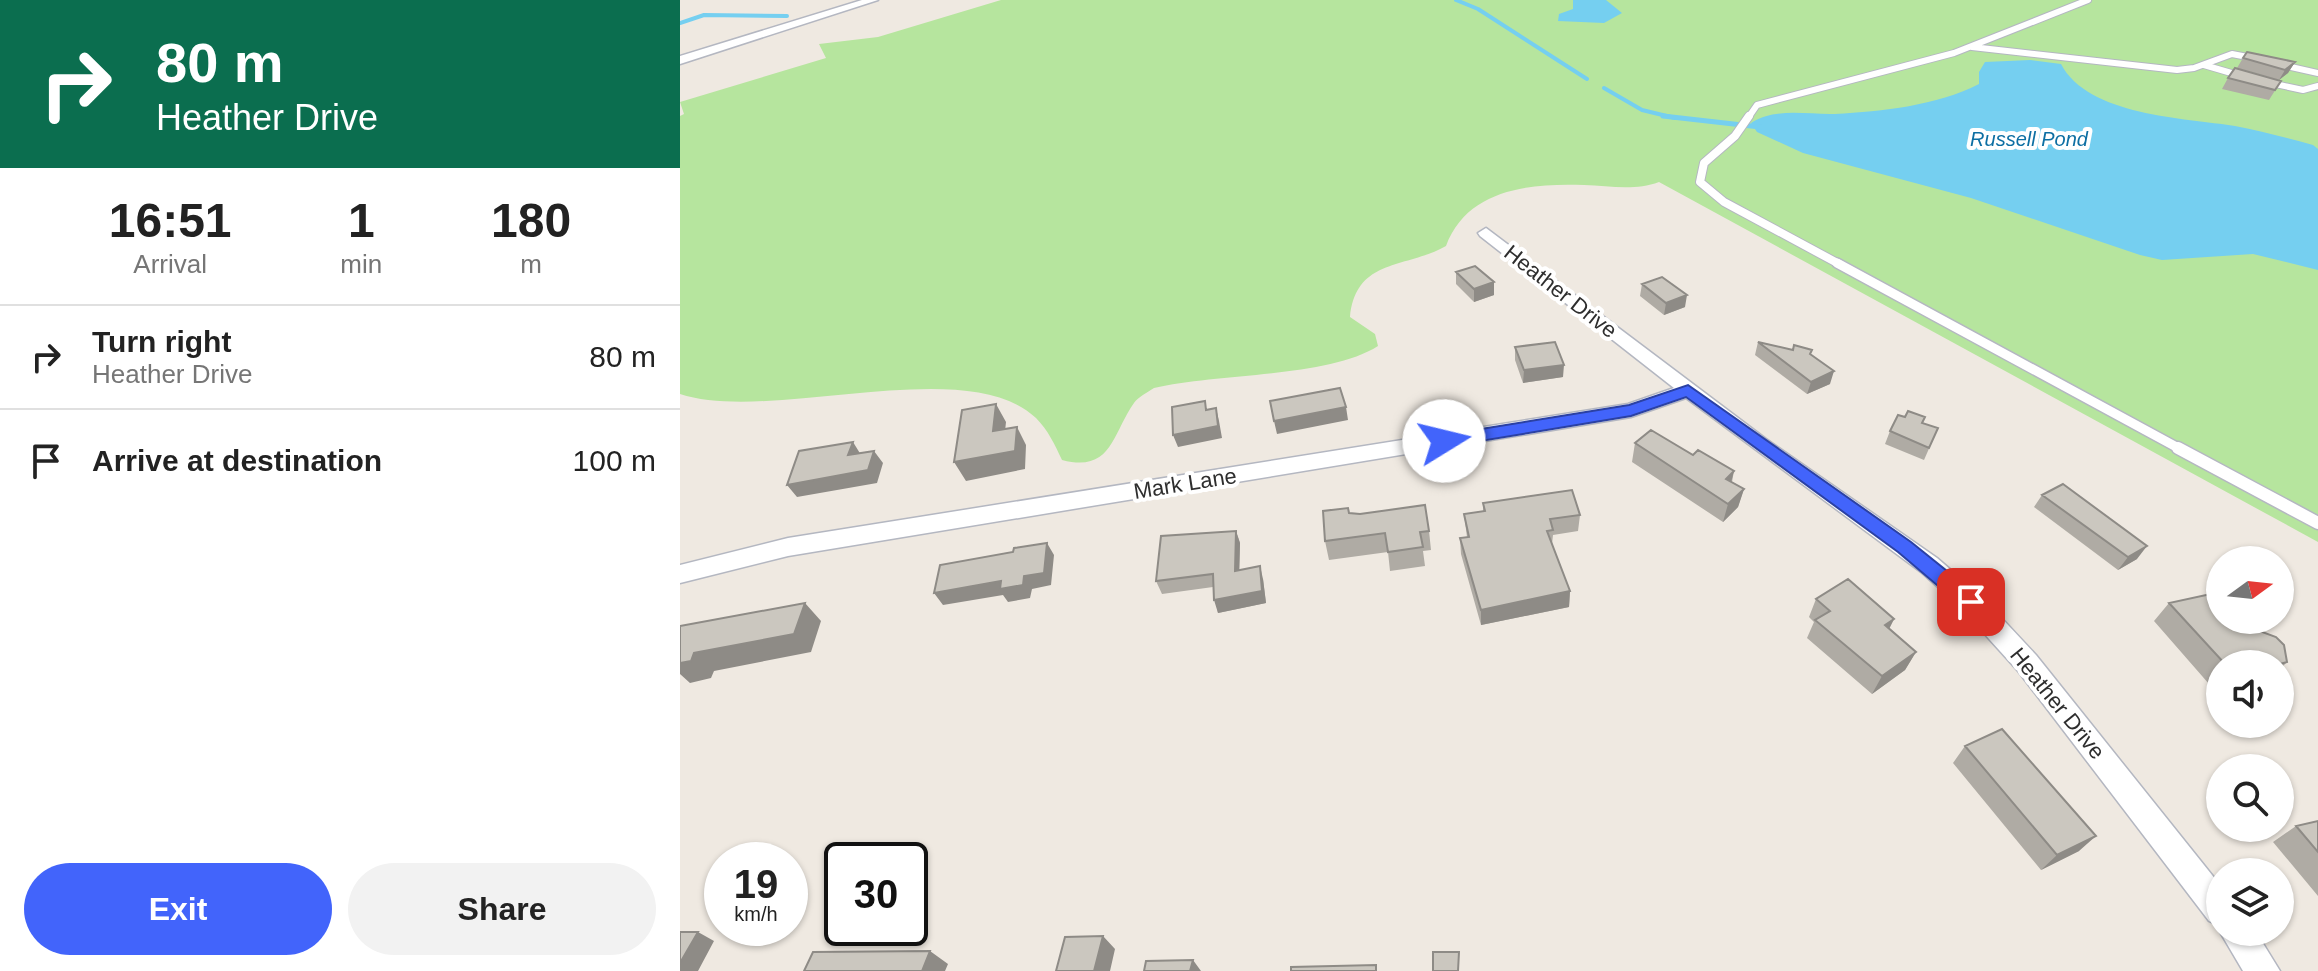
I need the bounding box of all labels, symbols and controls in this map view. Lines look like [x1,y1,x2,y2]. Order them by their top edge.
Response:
text: 80 m [156,31,284,94]
icon: right [24,32,128,136]
text: Heather Drive [156,97,378,138]
water label: Russell Pond [1970,128,2089,150]
text: 16:51 [109,194,232,247]
text: 1 [348,194,375,247]
text: 180 [491,194,571,247]
street label: Heather Drive [1500,240,1622,343]
text: Arrival [133,249,207,279]
text: min [340,249,382,279]
text: m [520,249,542,279]
text: Turn right [92,325,231,358]
icon: right [24,335,68,379]
text: 80 m [589,340,656,373]
text: Heather Drive [92,359,252,389]
position arrow [1402,399,1486,483]
icon: arrive [24,439,68,483]
text: Arrive at destination [92,444,382,477]
text: 100 m [573,444,656,477]
street label: Mark Lane [1132,463,1238,504]
north arrow [2206,546,2294,634]
map controls [2206,546,2294,946]
pin [1937,568,2005,636]
icon: arrive [1949,580,1993,624]
street label: Heather Drive [2005,643,2110,764]
button: sound [2206,650,2294,738]
button: search [2206,754,2294,842]
speed limit sign: 30 [824,842,928,946]
button: layers [2206,858,2294,946]
text: 19 [734,862,778,906]
button: Exit [24,863,332,955]
button: Share [348,863,656,955]
text: km/h [734,903,778,925]

